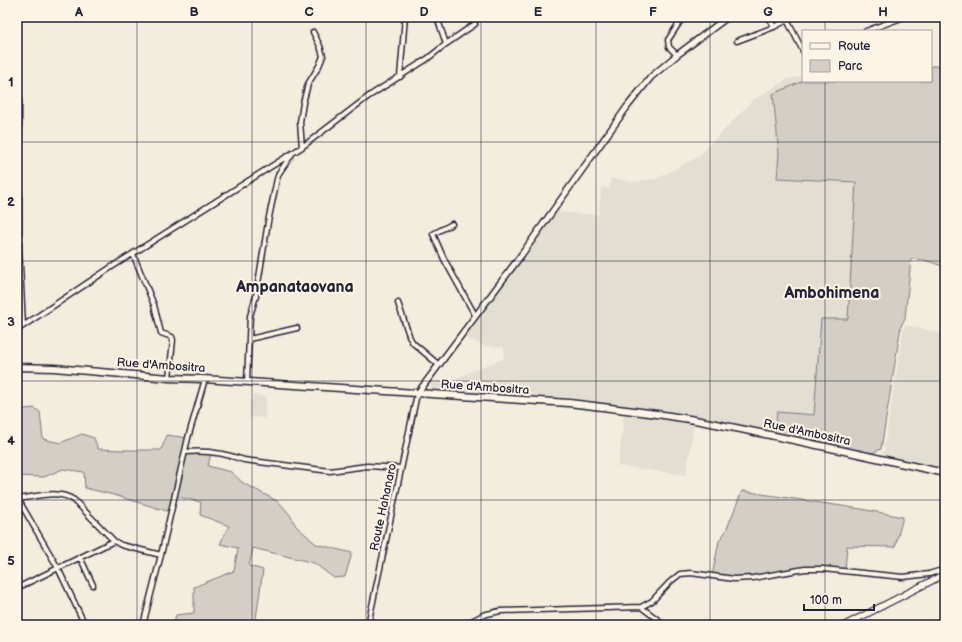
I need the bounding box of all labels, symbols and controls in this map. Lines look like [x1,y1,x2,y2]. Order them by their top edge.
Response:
text: A [74,4,83,20]
text: B [189,4,199,20]
text: C [304,4,314,20]
text: D [419,4,429,20]
text: E [534,4,543,20]
text: F [649,4,657,20]
text: G [763,4,773,20]
text: H [878,4,888,20]
legend [802,30,932,82]
text: Route [838,39,870,54]
text: Parc [838,59,862,74]
text: 1 [8,74,14,90]
text: 2 [7,194,15,210]
district label: Ampanataovana [235,278,354,297]
district label: Ambohimena [784,284,879,303]
text: 3 [7,314,15,330]
street label: Rue d'Ambositra [116,355,206,376]
street label: Rue d'Ambositra [440,377,530,398]
street label: Rue d'Ambositra [762,416,852,449]
text: 4 [7,433,15,449]
street label: Route Hahanaro [367,462,400,552]
text: 5 [7,553,15,569]
scale bar [804,586,874,612]
text: 100 m [810,593,842,608]

